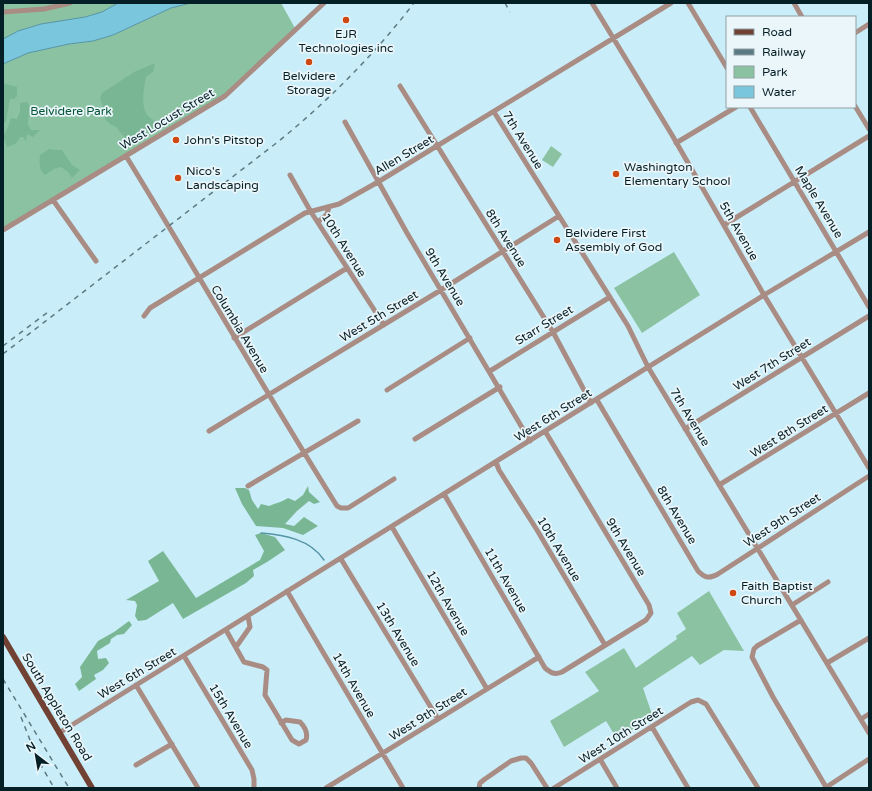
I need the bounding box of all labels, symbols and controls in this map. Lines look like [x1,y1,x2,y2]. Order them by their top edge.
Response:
marker: EJR Technologies inc [341,15,351,25]
legend [726,16,856,108]
text: Road [762,25,792,39]
place label: EJR Technologies inc [299,27,393,55]
text: Railway [762,45,806,59]
marker: Belvidere Storage [304,57,314,67]
text: Park [762,65,788,79]
place label: Belvidere Storage [283,69,336,97]
street label: West Locust Street [117,85,217,153]
text: Water [762,85,797,99]
park label: Belvidere Park [30,104,112,118]
street label: 7th Avenue [500,109,546,172]
street label: Allen Street [372,132,436,178]
place label: John's Pitstop [184,133,264,147]
marker: John's Pitstop [171,135,181,145]
place label: Washington Elementary School [624,160,731,188]
street label: Maple Avenue [792,163,846,241]
place label: Nico's Landscaping [186,164,259,192]
marker: Washington Elementary School [611,169,621,179]
marker: Nico's Landscaping [173,173,183,183]
street label: 5th Avenue [717,199,762,263]
street label: 8th Avenue [483,207,529,270]
street label: 10th Avenue [319,210,369,280]
place label: Belvidere First Assembly of God [565,226,662,254]
marker: Belvidere First Assembly of God [552,235,562,245]
street label: 9th Avenue [422,245,468,309]
street label: Columbia Avenue [208,282,272,376]
street label: West 5th Street [337,287,421,345]
street label: Starr Street [513,302,576,348]
street label: West 7th Street [731,334,814,393]
street label: West 6th Street [512,385,595,444]
street label: 7th Avenue [667,385,713,449]
street label: West 8th Street [748,401,831,460]
street label: 8th Avenue [654,483,700,547]
street label: West 9th Street [741,490,823,550]
street label: 10th Avenue [534,514,584,584]
street label: 9th Avenue [603,515,649,579]
street label: 11th Avenue [482,545,530,615]
street label: 12th Avenue [424,568,472,638]
place label: Faith Baptist Church [741,579,813,607]
marker: Faith Baptist Church [728,588,738,598]
street label: 13th Avenue [373,599,423,669]
street label: West 6th Street [95,644,179,702]
street label: 14th Avenue [330,650,378,720]
street label: South Appleton Road [19,651,95,763]
street label: 15th Avenue [206,681,256,751]
street label: West 9th Street [387,684,470,743]
street label: West 10th Street [577,703,666,766]
north arrow [16,735,56,775]
text: N [24,739,38,755]

